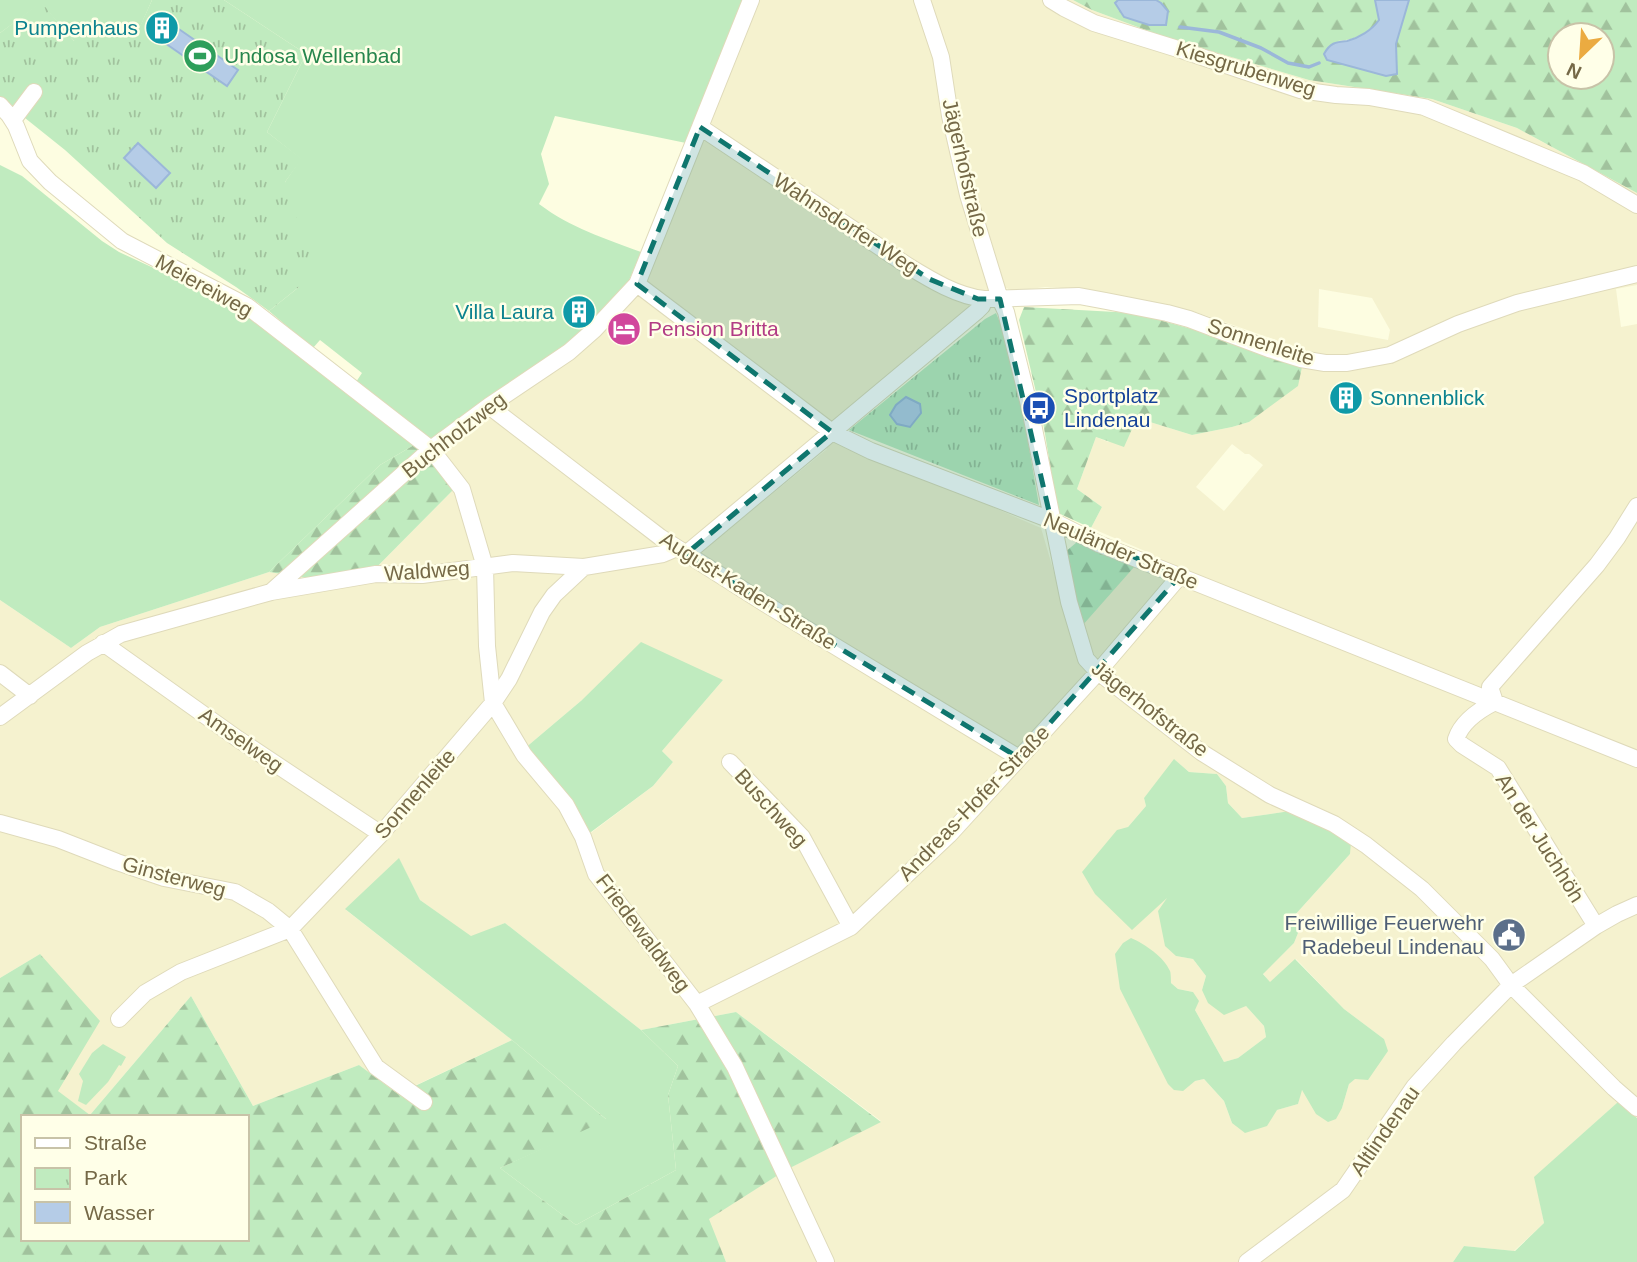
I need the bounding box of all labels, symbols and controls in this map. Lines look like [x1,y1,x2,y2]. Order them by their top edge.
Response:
building icon: Pumpenhaus [143,9,181,47]
place label: Pumpenhaus [14,16,138,39]
north arrow [1546,21,1616,91]
street label: Kiesgrubenweg [1174,36,1319,101]
sports icon: Undosa Wellenbad [181,37,219,75]
place label: Undosa Wellenbad [224,44,401,67]
text: N [1563,59,1585,83]
street label: Jägerhofstraße [938,96,993,239]
street label: Wahnsdorfer Weg [770,168,923,279]
street label: Meiereiweg [152,249,257,322]
building icon: Villa Laura [560,293,598,331]
place label: Villa Laura [455,300,554,323]
hotel icon: Pension Britta [605,310,643,348]
street label: Sonnenleite [1205,313,1317,370]
place label: Pension Britta [648,317,779,340]
building icon: Sonnenblick [1327,379,1365,417]
place label: Sportplatz Lindenau [1064,384,1159,431]
place label: Sonnenblick [1370,386,1485,409]
street label: Buchholzweg [397,387,510,482]
bus stop icon: Sportplatz Lindenau [1020,389,1058,427]
street label: Neuländer Straße [1040,508,1202,594]
street label: August-Kaden-Straße [656,527,840,654]
street label: Waldweg [383,556,470,585]
street label: Jägerhofstraße [1088,656,1213,761]
street label: Amselweg [195,702,288,777]
street label: Andreas-Hofer-Straße [894,720,1054,885]
street label: Sonnenleite [370,744,460,843]
street label: Buschweg [730,764,812,851]
street label: An der Juchhöh [1492,769,1589,906]
street label: Ginsterweg [120,852,228,901]
street label: Friedewaldweg [592,869,695,996]
place label: Freiwillige Feuerwehr Radebeul Lindenau [1284,911,1484,958]
public building icon: Freiwillige Feuerwehr Radebeul Lindenau [1490,916,1528,954]
street label: Altlindenau [1345,1082,1424,1180]
legend [21,1115,248,1241]
text: Straße [84,1131,147,1154]
text: Park [84,1166,128,1189]
text: Wasser [84,1201,154,1224]

